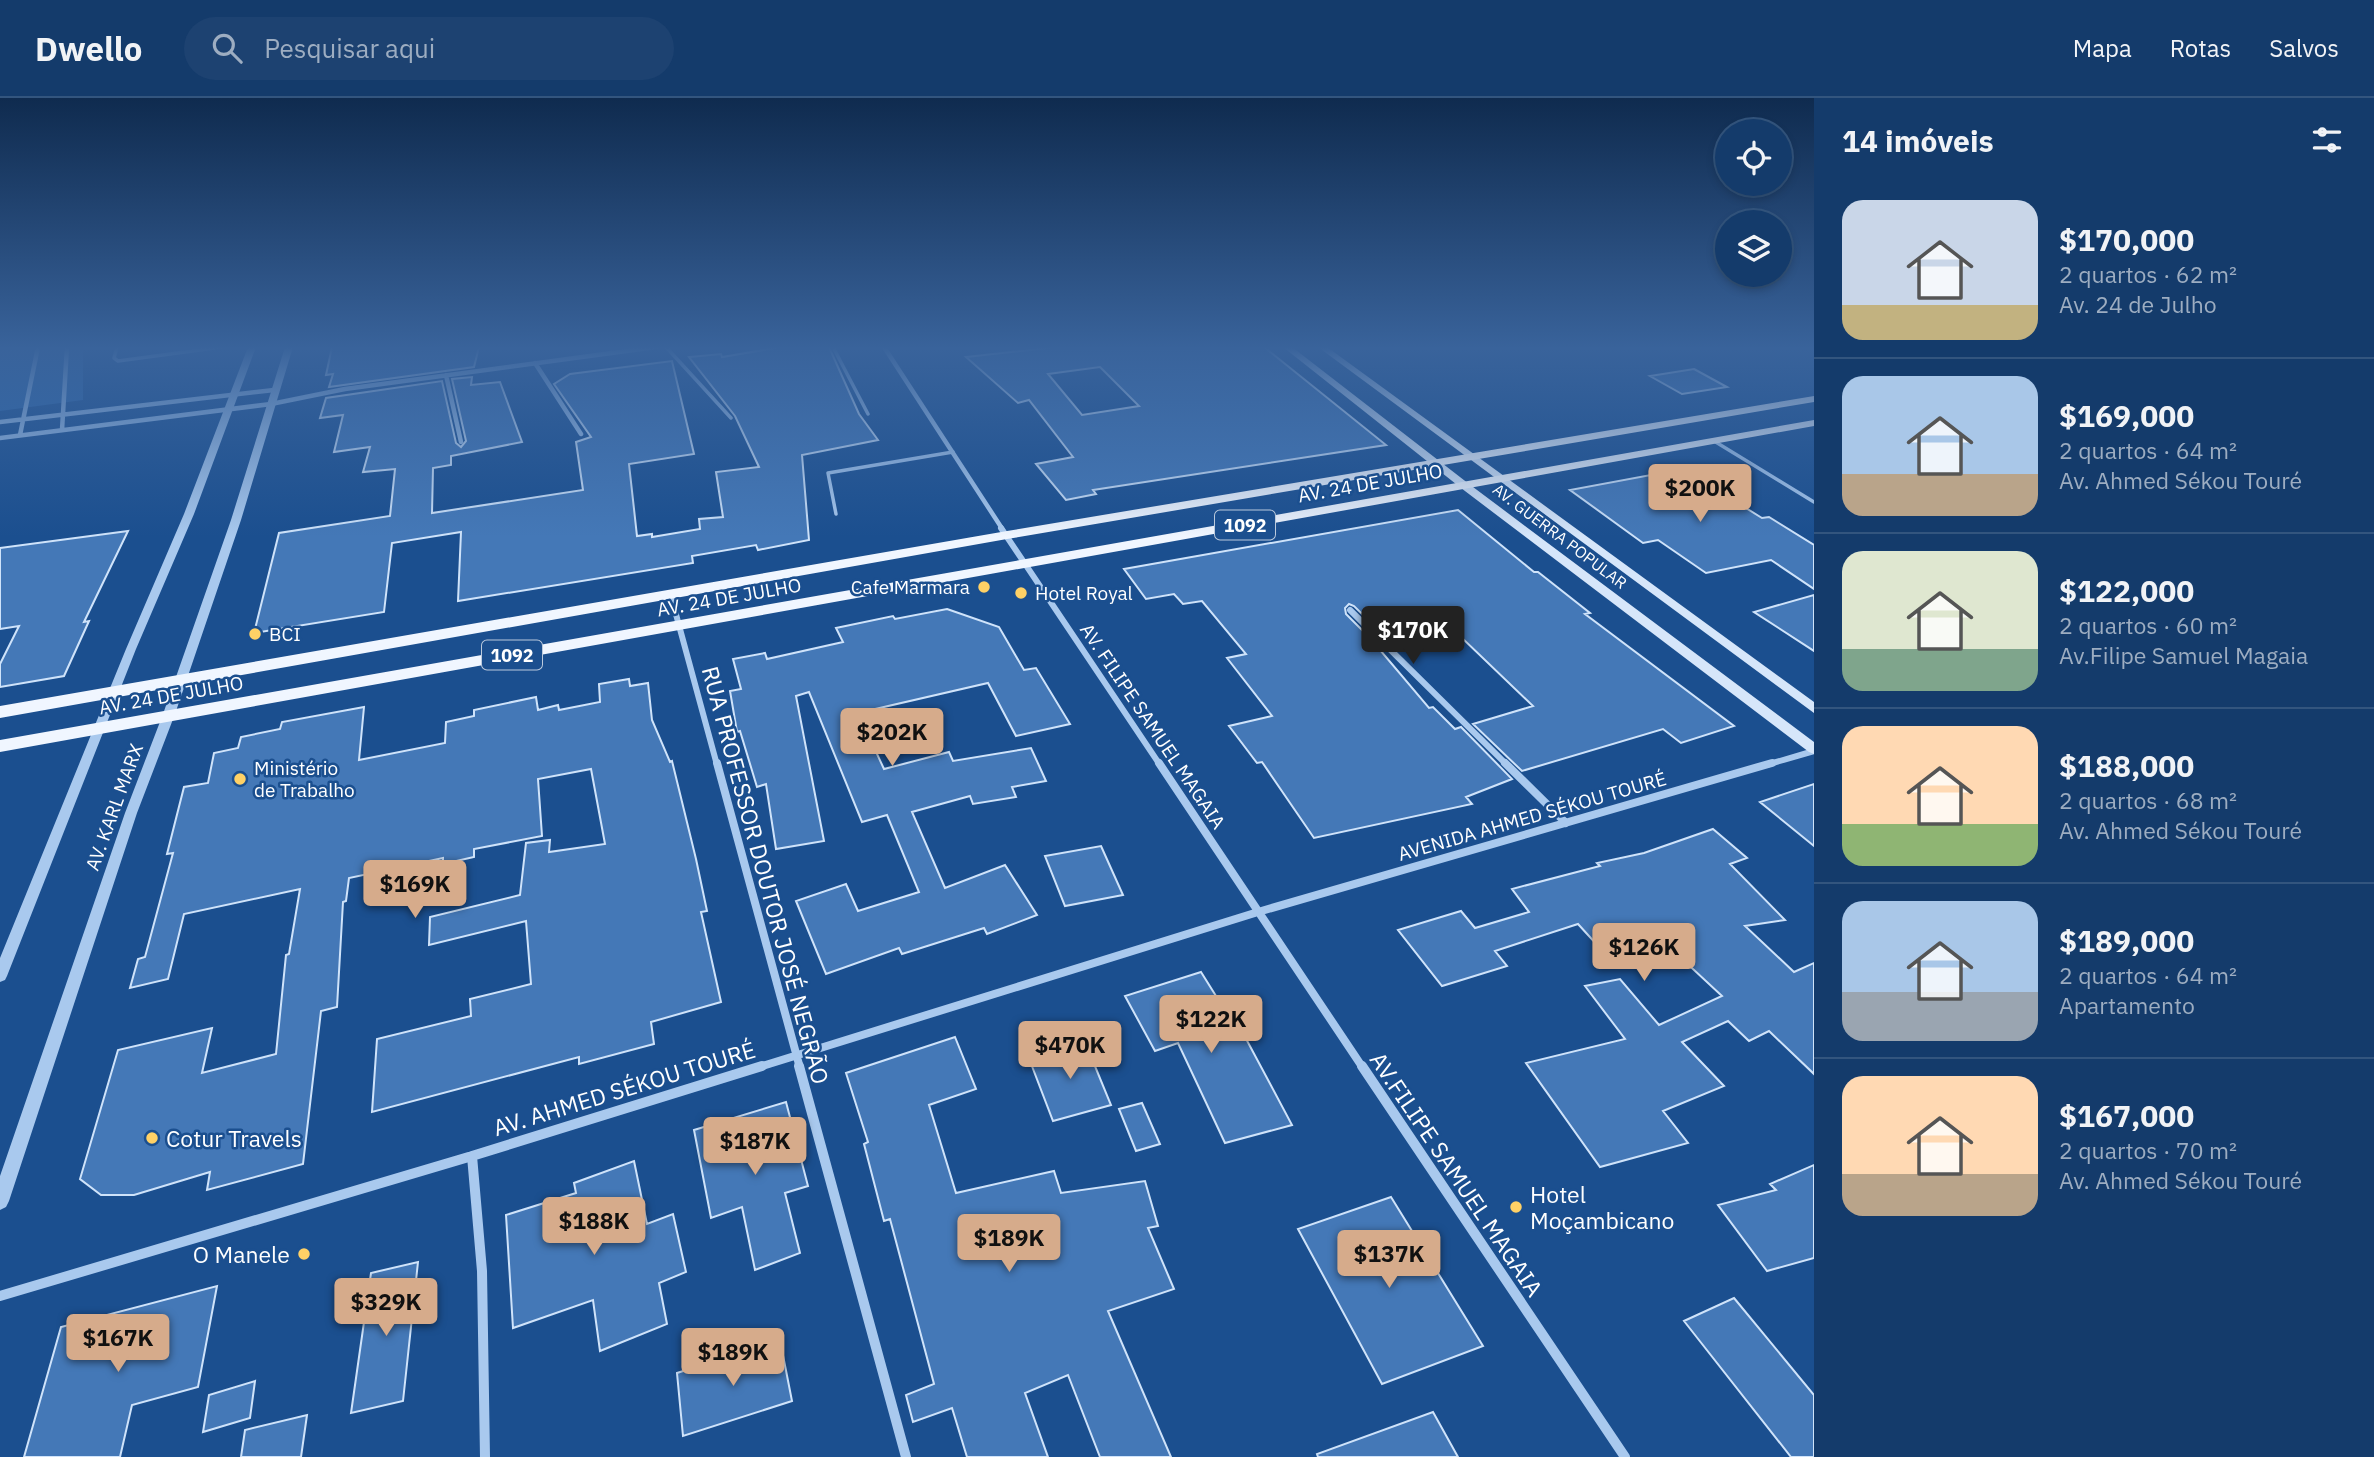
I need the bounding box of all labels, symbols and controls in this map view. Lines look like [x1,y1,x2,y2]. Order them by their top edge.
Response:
search box [184,17,674,80]
text: Dwello [35,27,142,70]
icon: search [208,29,246,67]
text: Pesquisar aqui [264,31,435,65]
text: Mapa [2073,32,2132,64]
text: Rotas [2170,32,2231,64]
text: Salvos [2269,32,2339,64]
map controls [1715,119,1792,287]
button: locate [1715,119,1792,196]
text: 14 imóveis [1842,121,1994,160]
icon: filters [2308,121,2346,159]
button: layers [1715,210,1792,287]
text: $170,000 [2059,220,2194,259]
icon: home [1898,228,1982,312]
text: 2 quartos · 62 m² [2059,259,2237,289]
text: Av. 24 de Julho [2059,289,2217,319]
text: $169,000 [2059,396,2194,435]
icon: home [1898,404,1982,488]
text: 2 quartos · 64 m² [2059,435,2237,465]
street label: AV. 24 DE JULHO [1296,459,1444,507]
pin: $200K [1651,464,1749,524]
text: Av. Ahmed Sékou Touré [2059,465,2302,495]
text: $200K [1664,472,1736,502]
street label: AV. GUERRA POPULAR [1489,479,1631,593]
road number: 1092 [1215,510,1275,540]
text: $122,000 [2059,571,2194,610]
street label: AV. 24 DE JULHO [655,573,803,621]
place label: Cafe Marmara [851,575,970,599]
marker: Cafe Marmara [976,579,992,595]
icon: home [1898,579,1982,663]
place label: Hotel Royal [1035,581,1133,605]
marker: Hotel Royal [1013,585,1029,601]
pin: $170K [1364,606,1462,666]
text: 2 quartos · 60 m² [2059,610,2237,640]
text: $170K [1377,614,1449,644]
street label: AV. FILIPE SAMUEL MAGAIA [1075,619,1231,833]
place label: BCI [269,622,301,646]
marker: BCI [247,626,263,642]
road number: 1092 [482,640,542,670]
text: Av.Filipe Samuel Magaia [2059,640,2308,670]
street label: RUA PROFESSOR DOUTOR JOSÉ NEGRÃO [696,663,836,1087]
street label: AV. 24 DE JULHO [97,671,245,719]
pin: $202K [843,708,941,768]
text: $202K [856,716,928,746]
street label: AV. KARL MARX [80,740,148,874]
text: $188,000 [2059,746,2194,785]
icon: home [1898,754,1982,838]
place label: Ministério de Trabalho [254,756,355,802]
street label: AVENIDA AHMED SÉKOU TOURÉ [1395,766,1669,866]
marker: Ministério de Trabalho [232,771,248,787]
text: 2 quartos · 68 m² [2059,785,2237,815]
text: Av. Ahmed Sékou Touré [2059,815,2302,845]
pin: $169K [366,860,464,920]
text: $169K [379,868,451,898]
text: $189,000 [2059,921,2194,960]
pin: $126K [1595,924,1693,983]
icon: home [1898,929,1982,1013]
text: $126K [1608,931,1680,961]
text: 2 quartos · 64 m² [2059,960,2237,990]
text: Apartamento [2059,990,2195,1020]
pin: $122K [1162,996,1260,1055]
text: $122K [1175,1003,1247,1033]
pin: $470K [1021,1021,1119,1081]
text: $470K [1034,1029,1106,1059]
street label: AV. AHMED SÉKOU TOURÉ [489,1034,759,1142]
street label: AV.FILIPE SAMUEL MAGAIA [1364,1046,1550,1302]
text: $167,000 [2059,1096,2194,1135]
icon: home [1898,1104,1982,1188]
pin: $187K [706,1118,804,1177]
place label: Cotur Travels [166,1123,302,1153]
text: $187K [719,1125,791,1155]
marker: Cotur Travels [144,1130,160,1146]
text: 2 quartos · 70 m² [2059,1135,2237,1165]
text: Av. Ahmed Sékou Touré [2059,1165,2302,1195]
place label: Hotel Moçambicano [1530,1179,1674,1235]
pin: $188K [545,1198,643,1257]
marker: Hotel Moçambicano [1508,1199,1524,1215]
text: $188K [558,1205,630,1235]
pin: $189K [960,1214,1058,1274]
text: $189K [973,1222,1045,1252]
pin: $137K [1340,1230,1438,1290]
text: $137K [1353,1238,1425,1268]
place label: O Manele [193,1239,290,1269]
marker: O Manele [296,1246,312,1262]
pin: $329K [337,1278,435,1338]
text: $329K [350,1286,422,1316]
pin: $167K [69,1314,167,1374]
text: $167K [82,1322,154,1352]
pin: $189K [684,1328,782,1388]
text: $189K [697,1336,769,1366]

